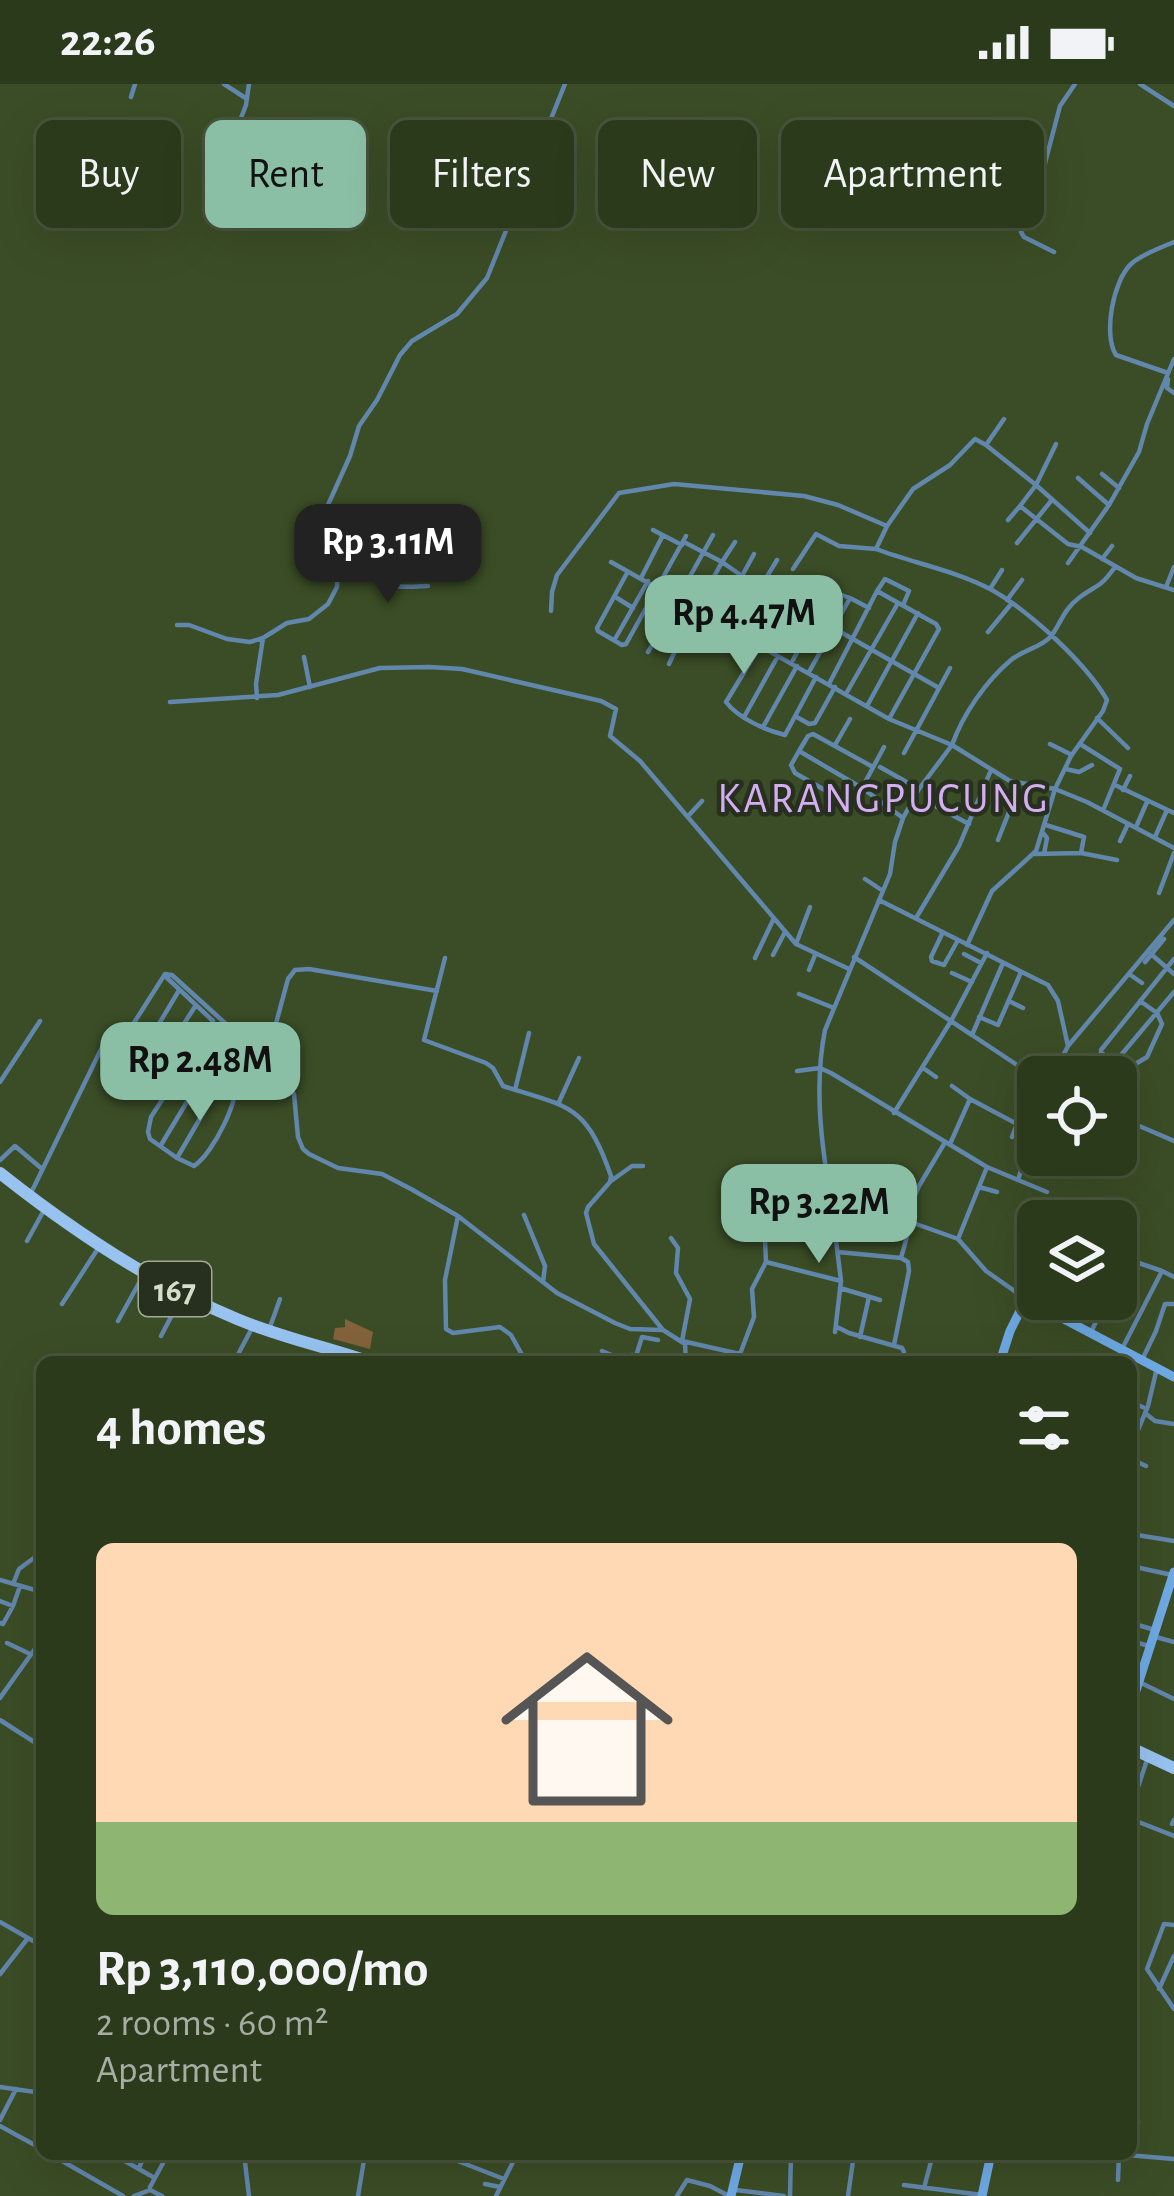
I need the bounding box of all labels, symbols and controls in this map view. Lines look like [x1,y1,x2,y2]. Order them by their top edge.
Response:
text: 22:26 [60,19,156,64]
chip: Buy [36,120,181,228]
chip: Rent [205,120,366,228]
chip: Filters [390,120,574,228]
chip: New [598,120,757,228]
chip: Apartment [781,120,1044,228]
pin: Rp 3.11M [264,504,512,606]
text: Rp 3.11M [321,523,455,562]
pin: Rp 4.47M [620,575,868,677]
text: Rp 4.47M [672,594,816,633]
district label: KARANGPUCUNG [717,778,1051,820]
pin: Rp 2.48M [76,1022,324,1124]
text: Rp 2.48M [127,1041,273,1080]
map controls [1017,1056,1137,1320]
button: locate [1017,1056,1137,1176]
pin: Rp 3.22M [695,1164,943,1266]
text: Rp 3.22M [748,1183,890,1222]
button: layers [1017,1200,1137,1320]
road number: 167 [139,1262,211,1316]
icon: filters [1011,1395,1077,1461]
text: 4 homes [96,1403,266,1454]
icon: home [479,1621,695,1837]
text: Rp 3,110,000/mo [96,1944,428,1995]
text: 2 rooms · 60 m² [96,2004,328,2043]
text: Apartment [96,2051,262,2090]

